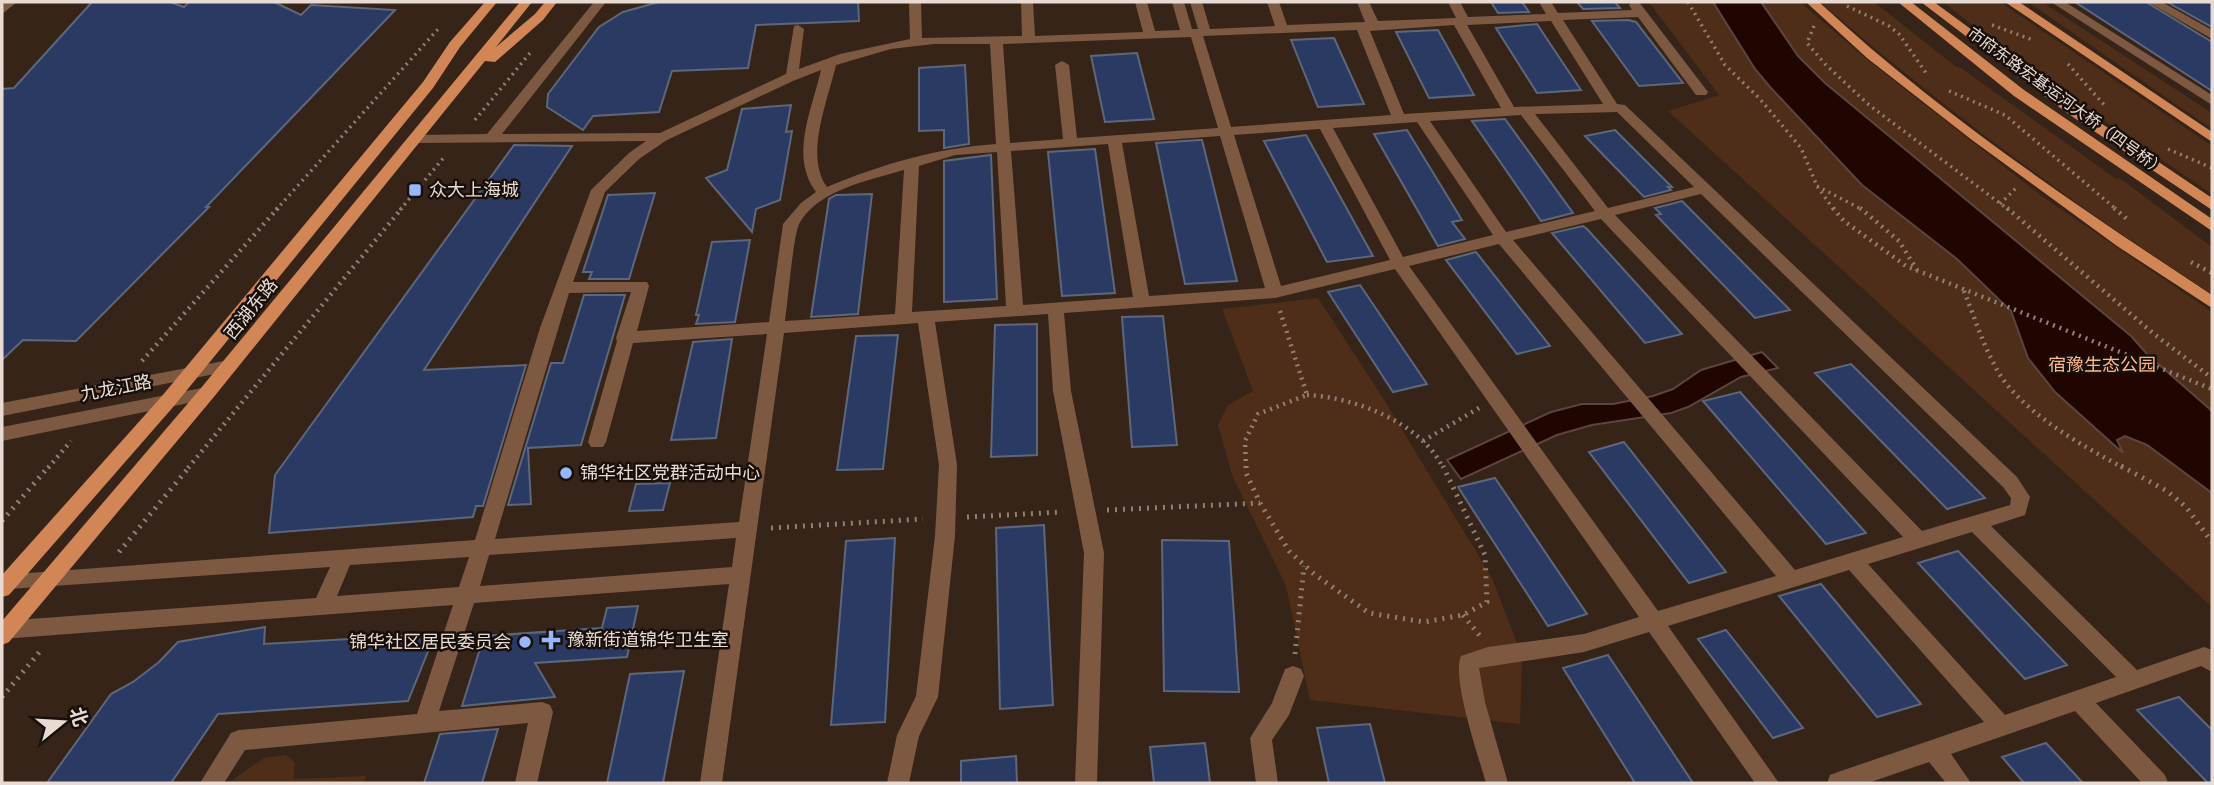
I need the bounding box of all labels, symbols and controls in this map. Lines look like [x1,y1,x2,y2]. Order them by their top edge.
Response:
street label: 市府东路宏基运河大桥（四号桥） [1964,22,2170,180]
place label: 众大上海城 [429,178,519,201]
marker: 众大上海城 [407,182,423,198]
street label: 西湖东路 [219,273,282,344]
park label: 宿豫生态公园 [2048,353,2156,376]
street label: 九龙江路 [78,369,153,406]
place label: 锦华社区党群活动中心 [580,461,760,484]
marker: 锦华社区党群活动中心 [558,465,574,481]
place label: 豫新街道锦华卫生室 [567,628,729,651]
place label: 锦华社区居民委员会 [349,630,511,653]
marker: 豫新街道锦华卫生室 [541,630,561,650]
marker: 锦华社区居民委员会 [517,634,533,650]
north arrow [28,687,98,757]
text: 北 [65,704,94,729]

